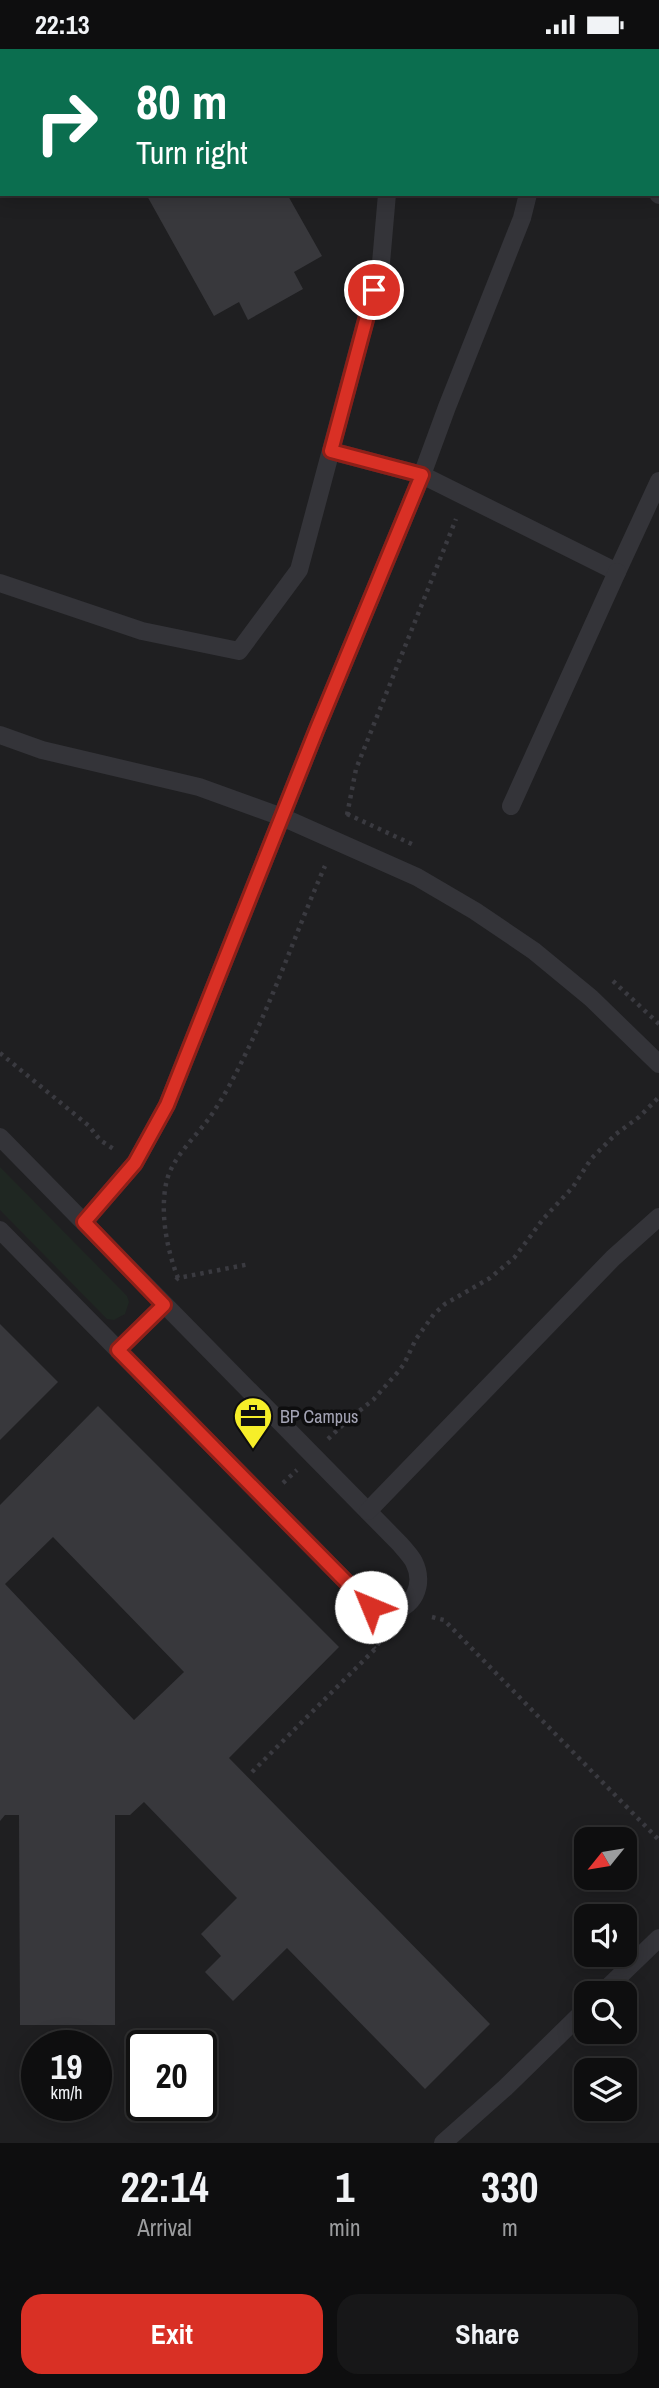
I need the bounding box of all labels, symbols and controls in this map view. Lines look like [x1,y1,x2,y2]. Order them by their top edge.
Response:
text: 22:13 [35,7,90,42]
text: 80 m [136,68,228,134]
icon: right [21,77,112,168]
text: Turn right [136,131,248,174]
pin [344,260,404,320]
icon: arrive [355,271,393,309]
office icon: BP Campus [232,1395,274,1450]
place label: BP Campus [280,1404,359,1429]
position arrow [334,1570,408,1644]
north arrow [574,1827,637,1890]
map controls [574,1827,637,2121]
button: sound [574,1904,637,1967]
button: search [574,1981,637,2044]
speed limit sign: 20 [126,2030,217,2121]
text: 19 [51,2043,82,2090]
button: layers [574,2058,637,2121]
text: km/h [51,2080,83,2105]
text: 22:14 [121,2159,209,2215]
text: 1 [335,2159,354,2215]
text: 330 [481,2159,539,2215]
text: Arrival [137,2212,192,2243]
text: min [329,2212,361,2243]
text: m [502,2212,518,2243]
button: Exit [21,2294,323,2374]
button: Share [337,2294,638,2374]

